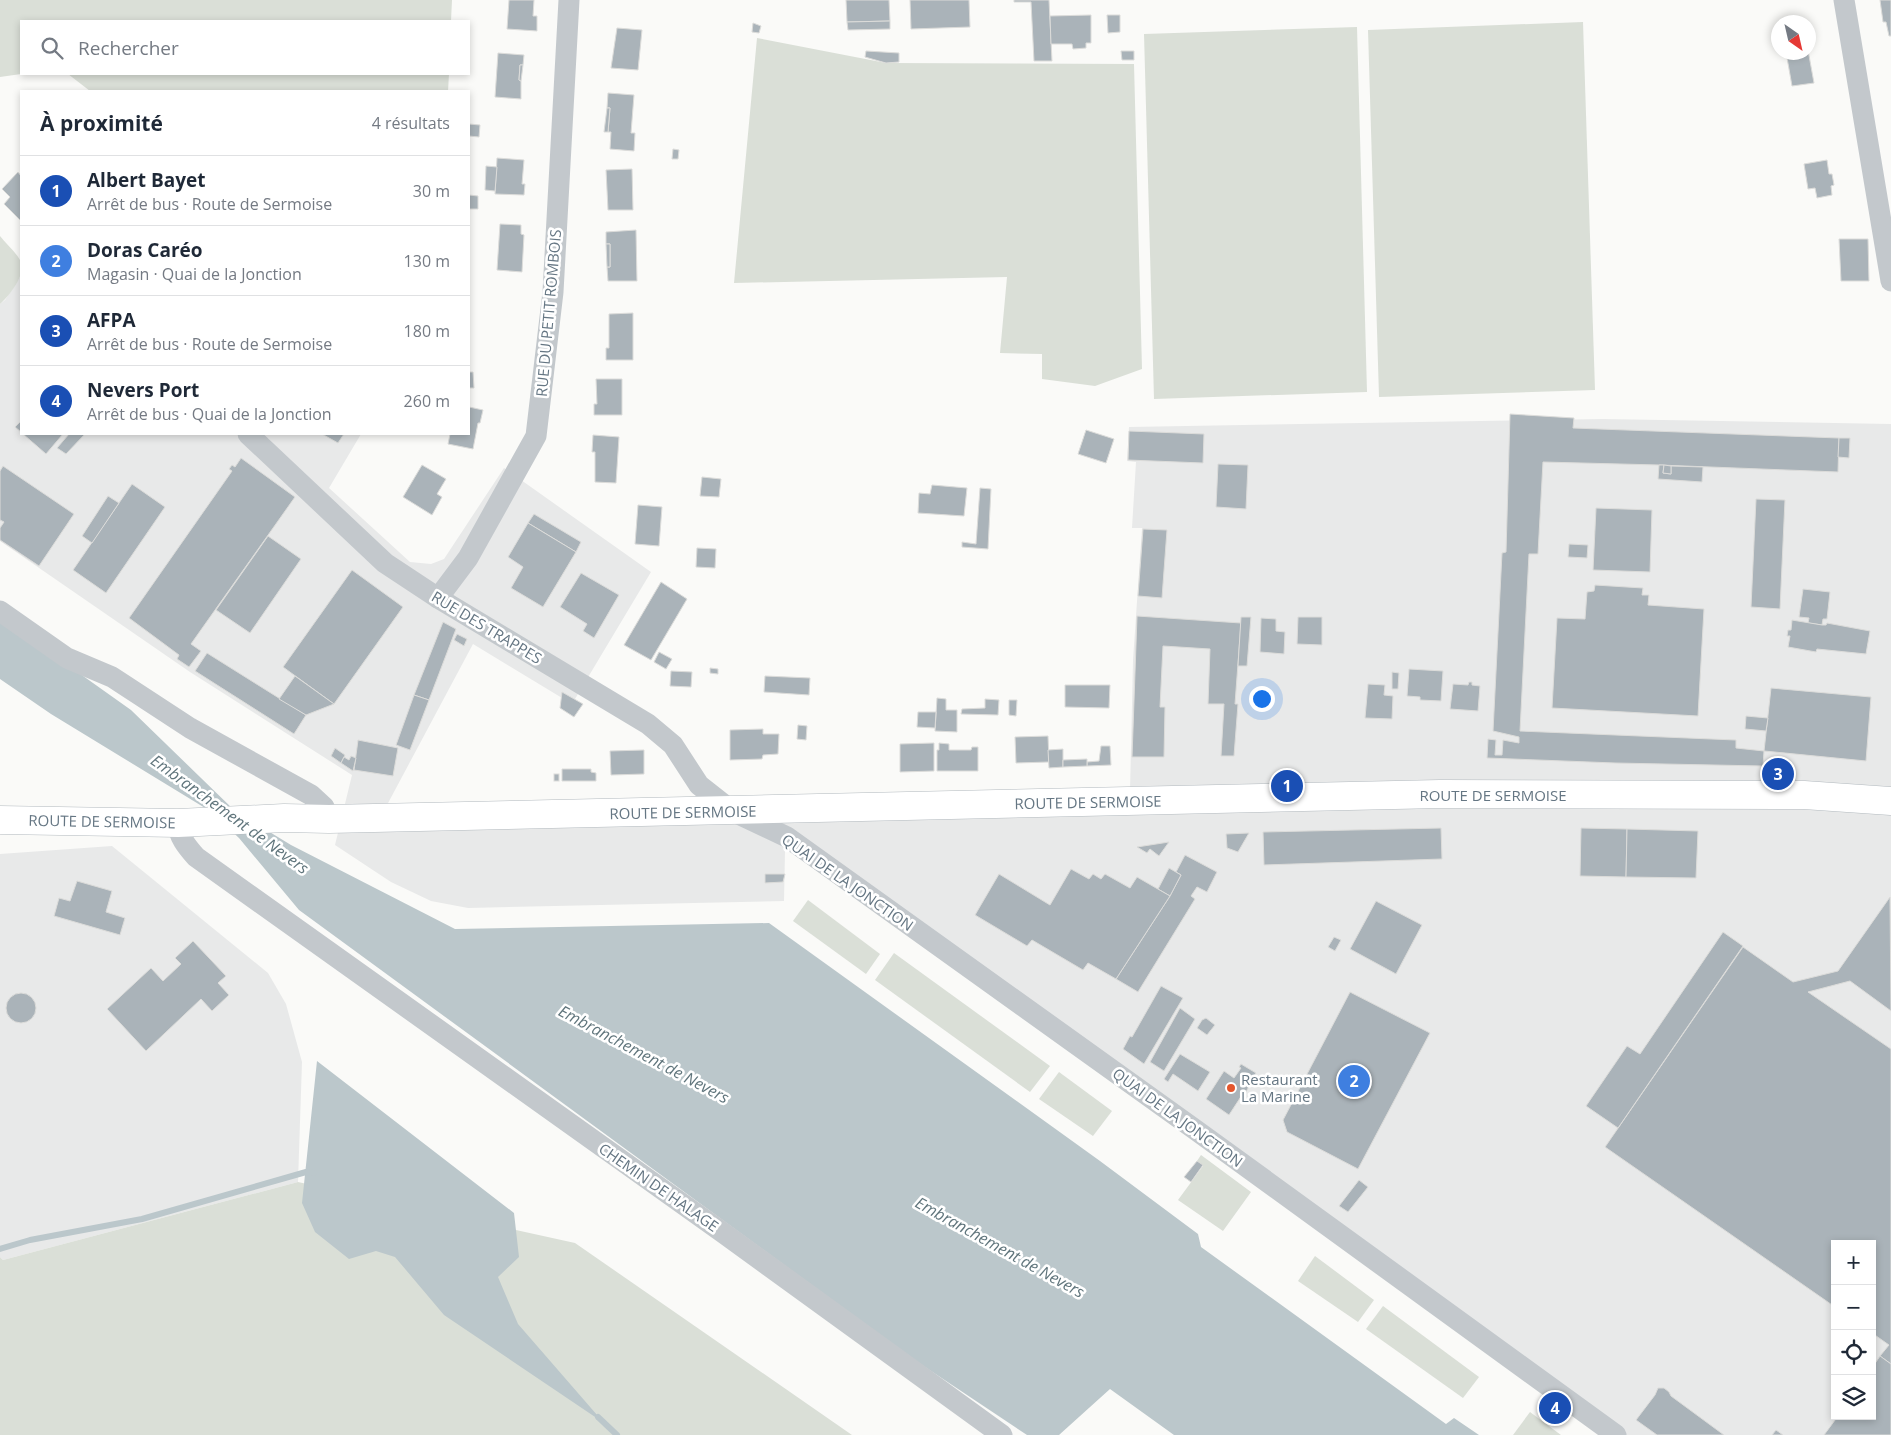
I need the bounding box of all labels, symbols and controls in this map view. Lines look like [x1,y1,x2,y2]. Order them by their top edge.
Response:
north arrow [1771,15,1816,60]
search box [20,20,470,75]
icon: search [38,34,66,62]
text: Rechercher [78,35,179,61]
text: À proximité [40,109,163,137]
text: 4 résultats [372,112,450,134]
text: Albert Bayet [87,167,206,193]
text: 1 [51,180,61,202]
text: 30 m [413,180,450,202]
text: Arrêt de bus · Route de Sermoise [87,193,332,215]
street label: RUE DU PETIT ROMBOIS [531,228,565,398]
text: Doras Caréo [87,237,203,263]
text: 2 [51,250,61,272]
text: 130 m [404,250,450,272]
text: Magasin · Quai de la Jonction [87,263,302,285]
text: AFPA [87,307,136,333]
text: 3 [51,320,61,342]
text: 180 m [404,320,450,342]
text: Arrêt de bus · Route de Sermoise [87,333,332,355]
text: Nevers Port [87,377,199,403]
text: 4 [51,390,61,412]
text: 260 m [404,390,450,412]
text: Arrêt de bus · Quai de la Jonction [87,403,332,425]
street label: RUE DES TRAPPES [428,586,546,668]
your location [1249,686,1275,712]
water label: Embranchement de Nevers [147,749,313,879]
pin: 3 [1762,755,1794,793]
pin: 1 [1271,767,1303,805]
street label: ROUTE DE SERMOISE [1419,785,1567,805]
street label: ROUTE DE SERMOISE [1014,791,1162,813]
street label: ROUTE DE SERMOISE [609,801,757,823]
street label: ROUTE DE SERMOISE [28,810,176,832]
street label: QUAI DE LA JONCTION [778,829,918,935]
water label: Embranchement de Nevers [555,1000,733,1108]
pin: 2 [1338,1062,1370,1100]
street label: QUAI DE LA JONCTION [1109,1063,1247,1171]
place label: Restaurant La Marine [1241,1069,1318,1106]
marker: Restaurant La Marine [1225,1082,1237,1094]
street label: CHEMIN DE HALAGE [595,1138,723,1236]
water label: Embranchement de Nevers [911,1191,1089,1303]
map controls [1831,1240,1876,1420]
button: + [1831,1240,1876,1285]
button: − [1831,1285,1876,1330]
button: locate [1831,1330,1876,1375]
button: layers [1831,1375,1876,1420]
pin: 4 [1539,1389,1571,1427]

